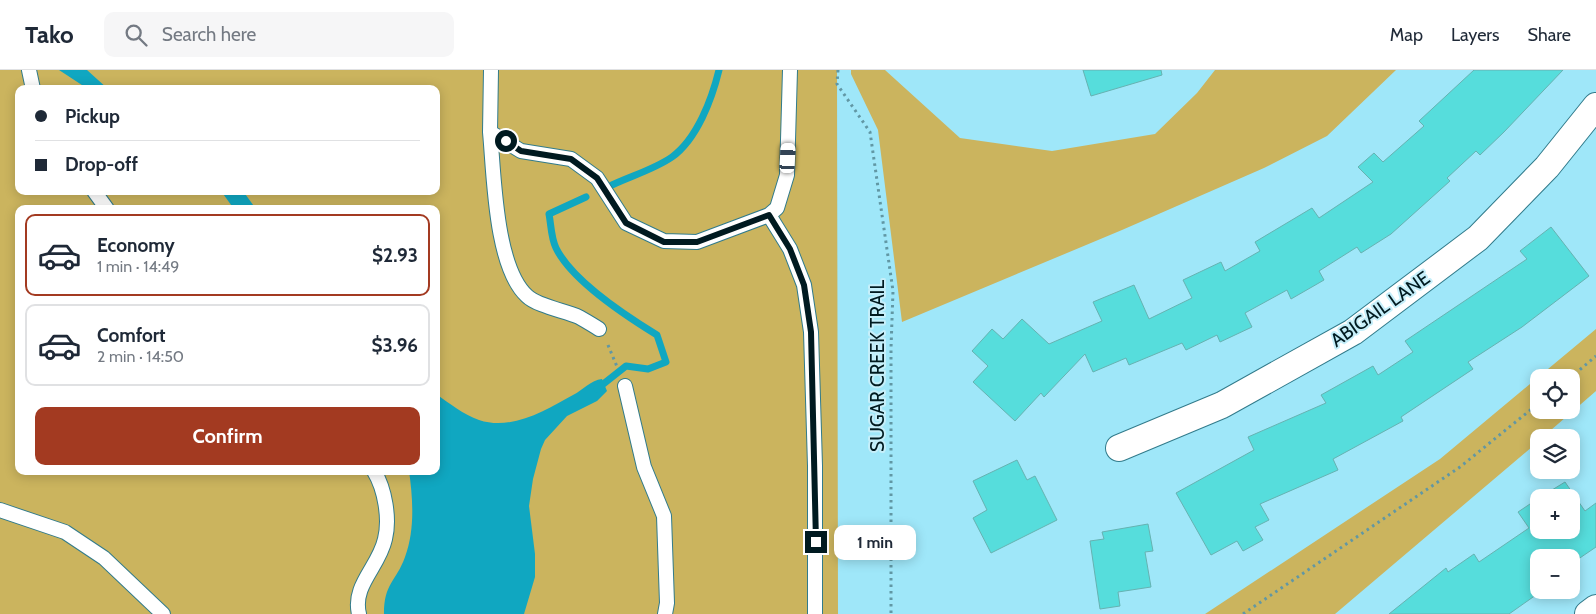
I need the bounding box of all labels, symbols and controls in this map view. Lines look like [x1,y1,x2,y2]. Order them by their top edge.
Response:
search box [104,12,454,57]
text: Tako [25,20,74,49]
icon: search [122,21,150,49]
text: Search here [162,23,256,46]
text: Map [1390,24,1423,46]
text: Layers [1451,24,1500,46]
text: Share [1528,24,1571,46]
text: Pickup [65,105,120,128]
route start [495,130,517,152]
car [779,143,796,173]
text: Drop-off [65,153,138,176]
icon: car [37,233,82,278]
text: Economy [97,234,175,257]
text: $2.93 [372,244,418,267]
text: 1 min · 14:49 [97,257,179,276]
street label: ABIGAIL LANE [1326,266,1434,352]
street label: SUGAR CREEK TRAIL [866,280,889,452]
icon: car [37,323,82,368]
text: Comfort [97,324,166,347]
text: $3.96 [371,334,418,357]
text: 2 min · 14:50 [97,347,184,366]
map controls [1530,369,1580,599]
button: locate [1530,369,1580,419]
button: Confirm [35,407,420,465]
button: layers [1530,429,1580,479]
button: + [1530,489,1580,539]
callout: 1 min [834,524,916,560]
route end [805,531,827,553]
text: 1 min [857,533,893,552]
button: − [1530,549,1580,599]

